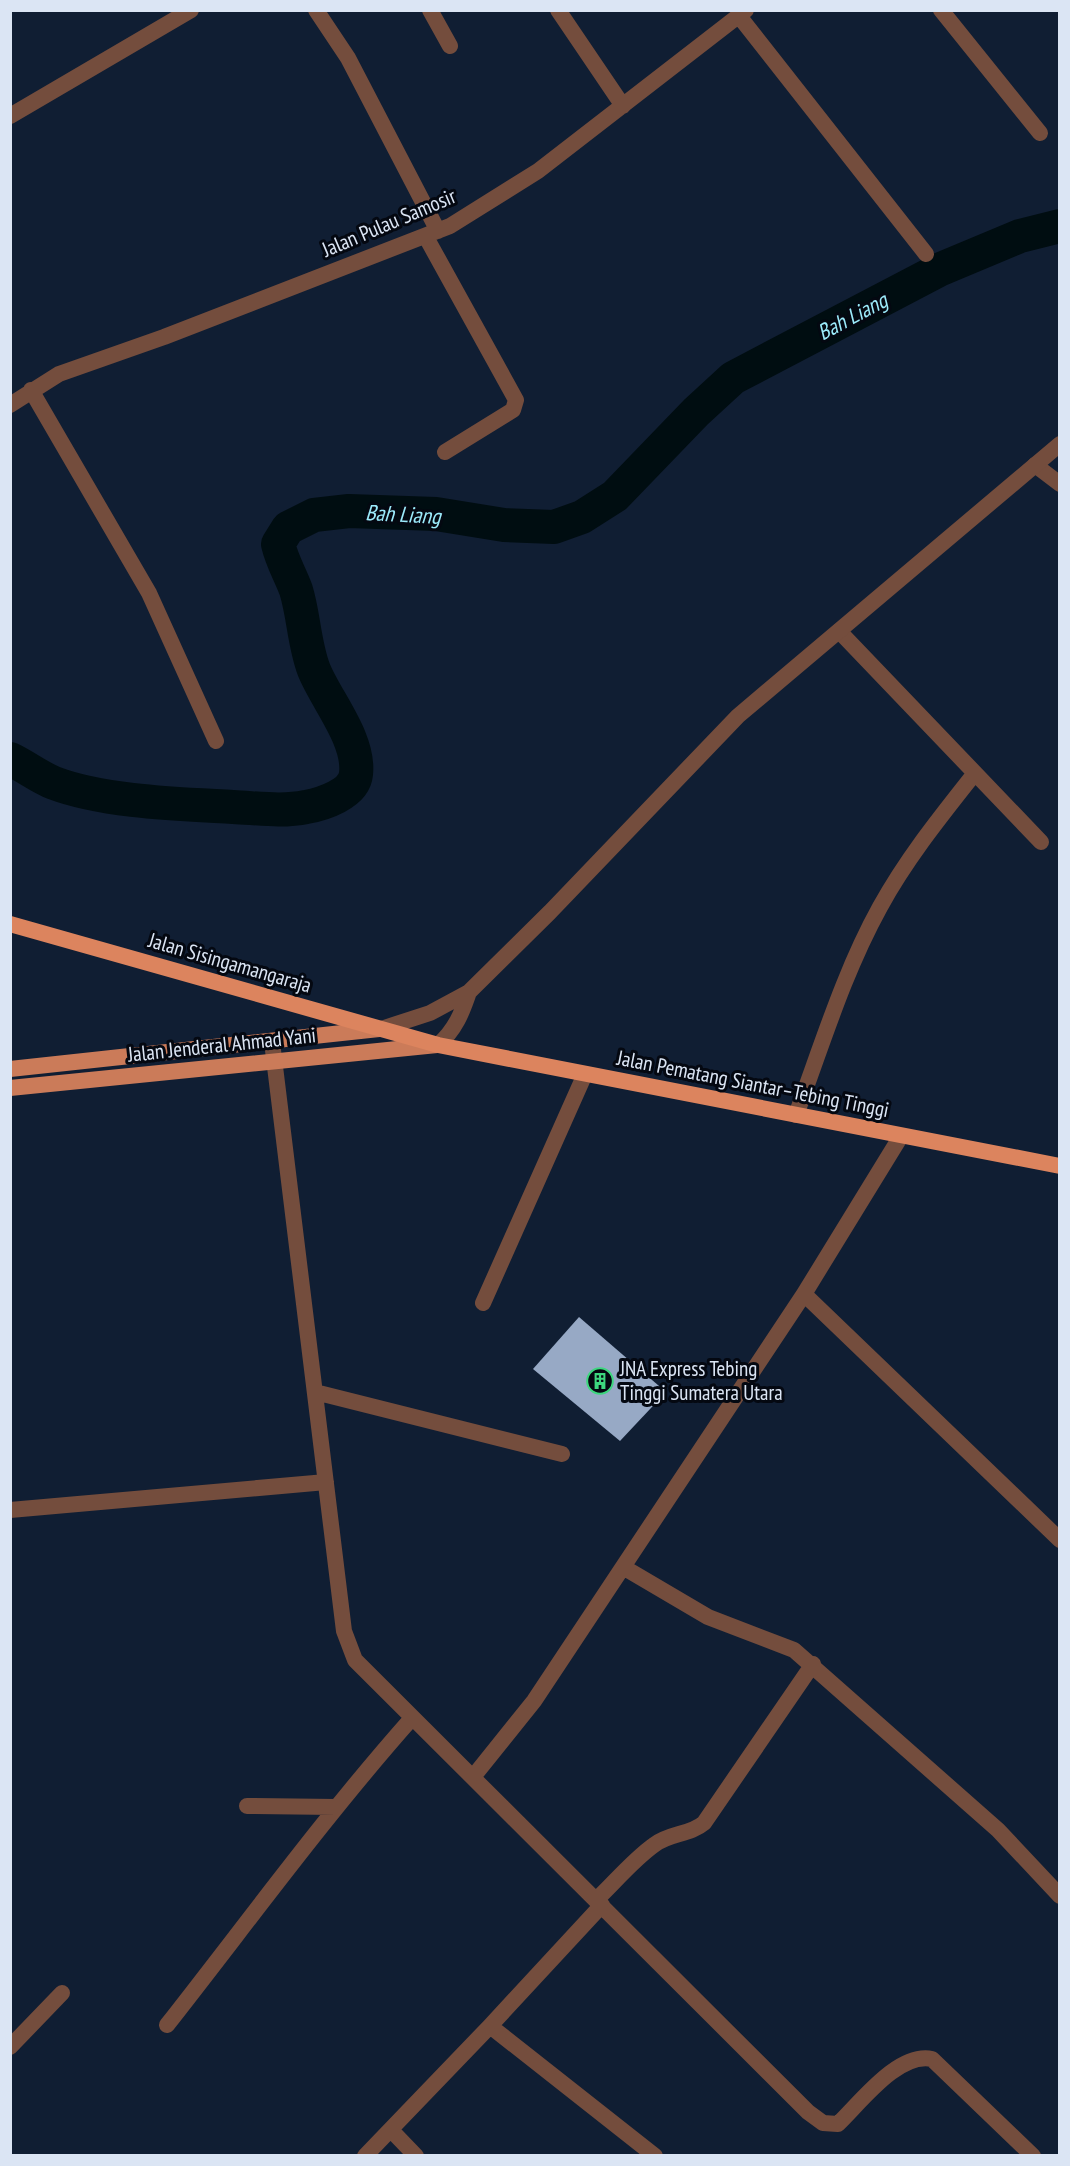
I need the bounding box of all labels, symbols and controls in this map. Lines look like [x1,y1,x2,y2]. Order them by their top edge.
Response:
street label: Jalan Pulau Samosir [317,182,460,263]
water label: Bah Liang [812,285,893,346]
water label: Bah Liang [365,498,443,530]
street label: Jalan Sisingamangaraja [145,926,315,999]
street label: Jalan Jenderal Ahmad Yani [126,1021,317,1068]
street label: Jalan Pematang Siantar–Tebing Tinggi [614,1044,891,1123]
place label: JNA Express Tebing Tinggi Sumatera Utara [619,1355,783,1406]
building icon: JNA Express Tebing Tinggi Sumatera Utara [585,1366,615,1396]

